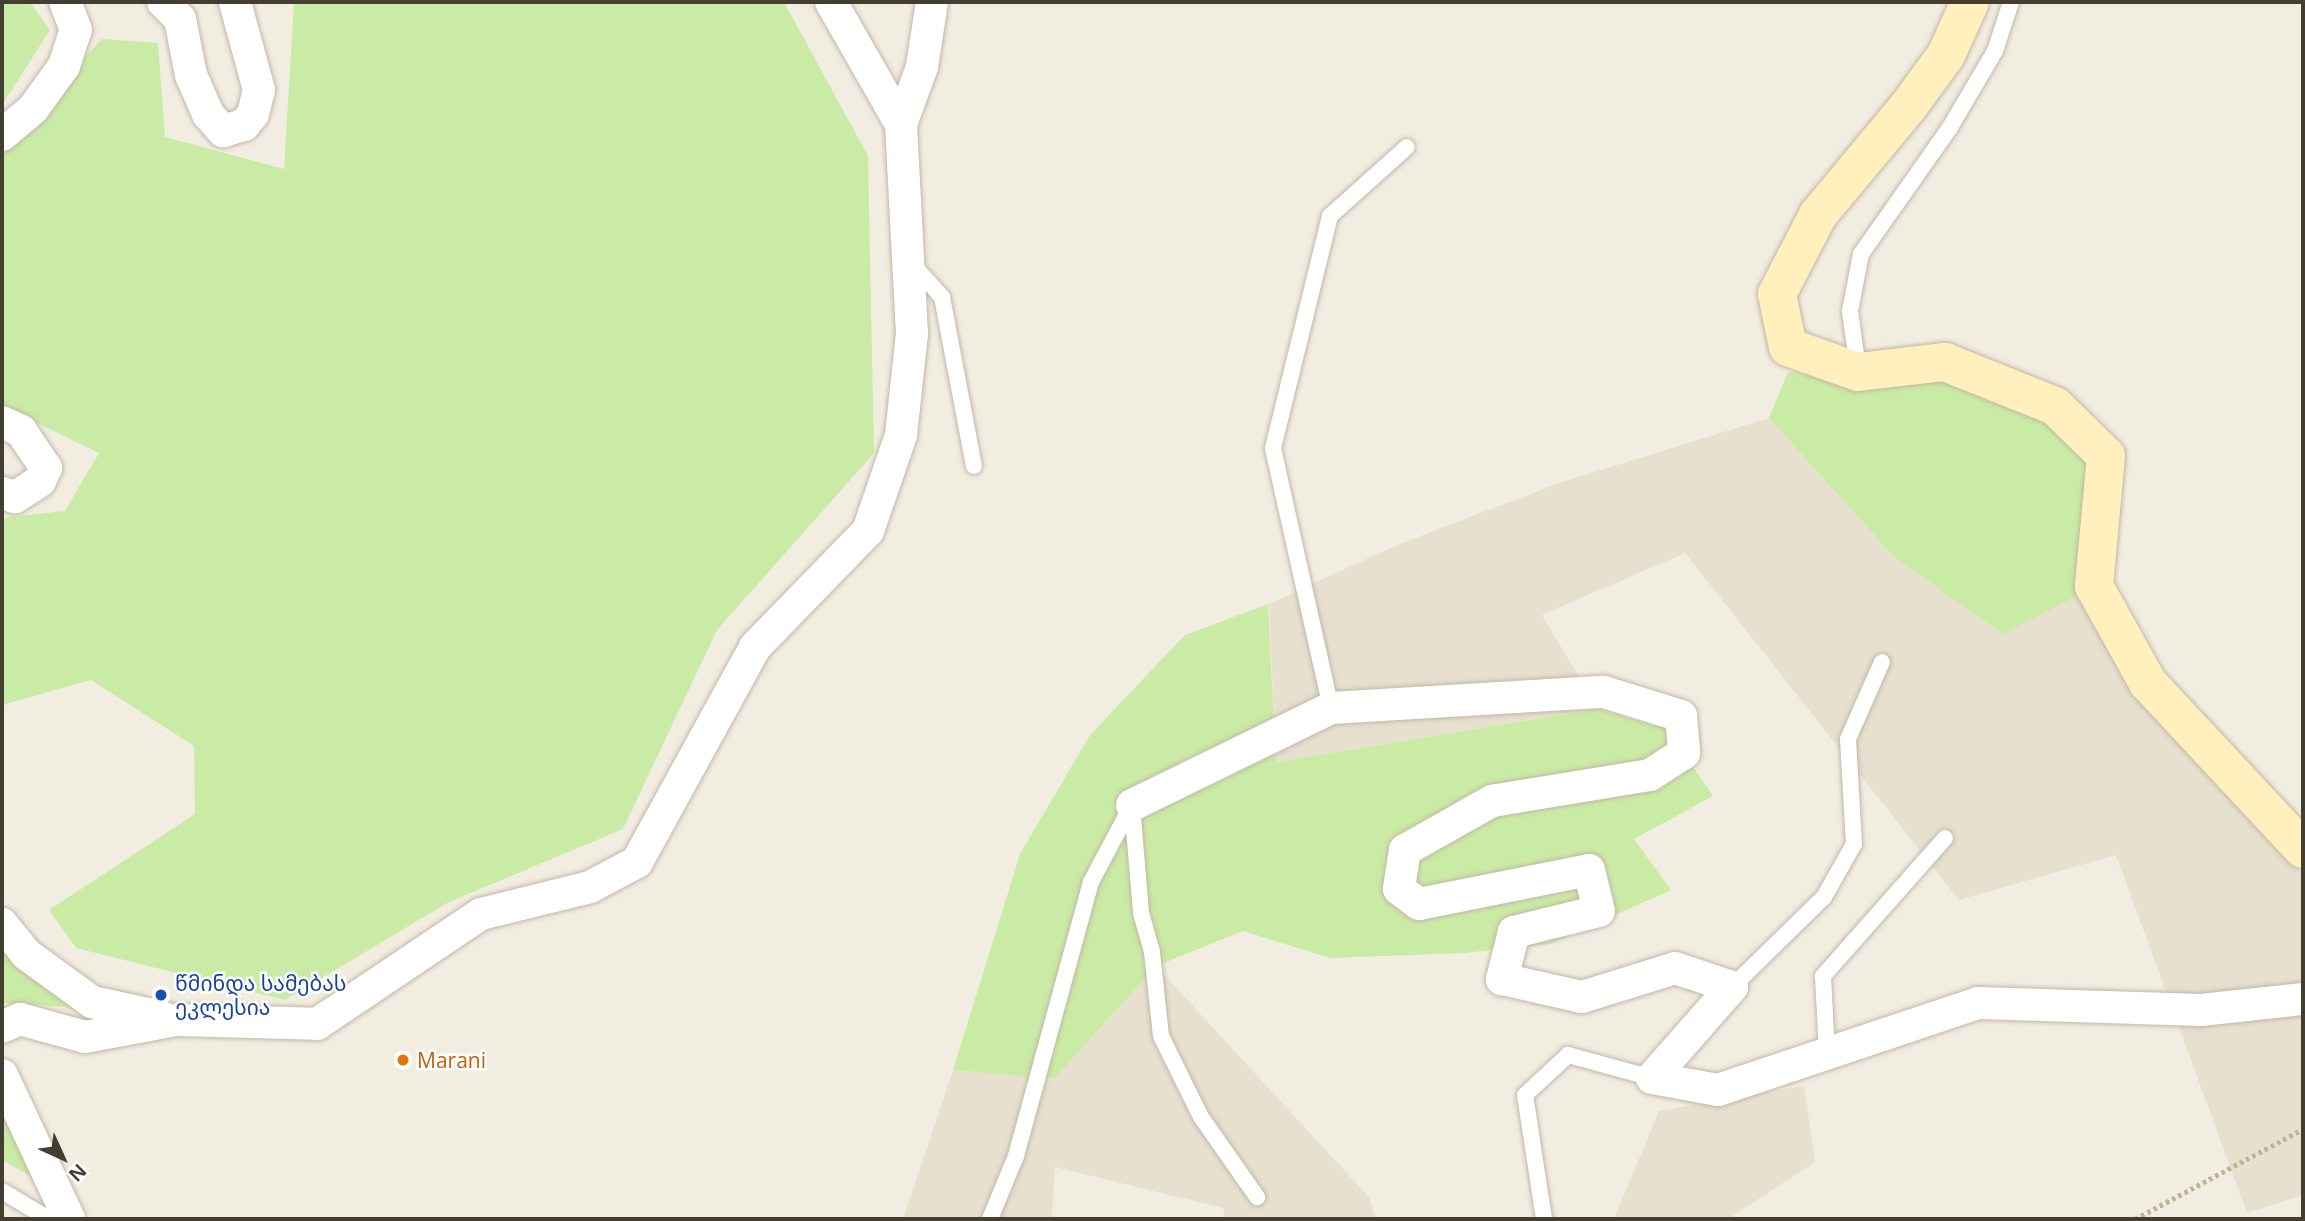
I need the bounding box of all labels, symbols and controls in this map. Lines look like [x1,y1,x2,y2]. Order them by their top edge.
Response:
place label: წმინდა სამებას ეკლესია [175,970,346,1020]
marker: წმინდა სამებას ეკლესია [153,987,169,1003]
place label: Marani [417,1047,486,1073]
marker: Marani [395,1052,411,1068]
north arrow [28,1123,98,1193]
text: N [63,1158,93,1187]

